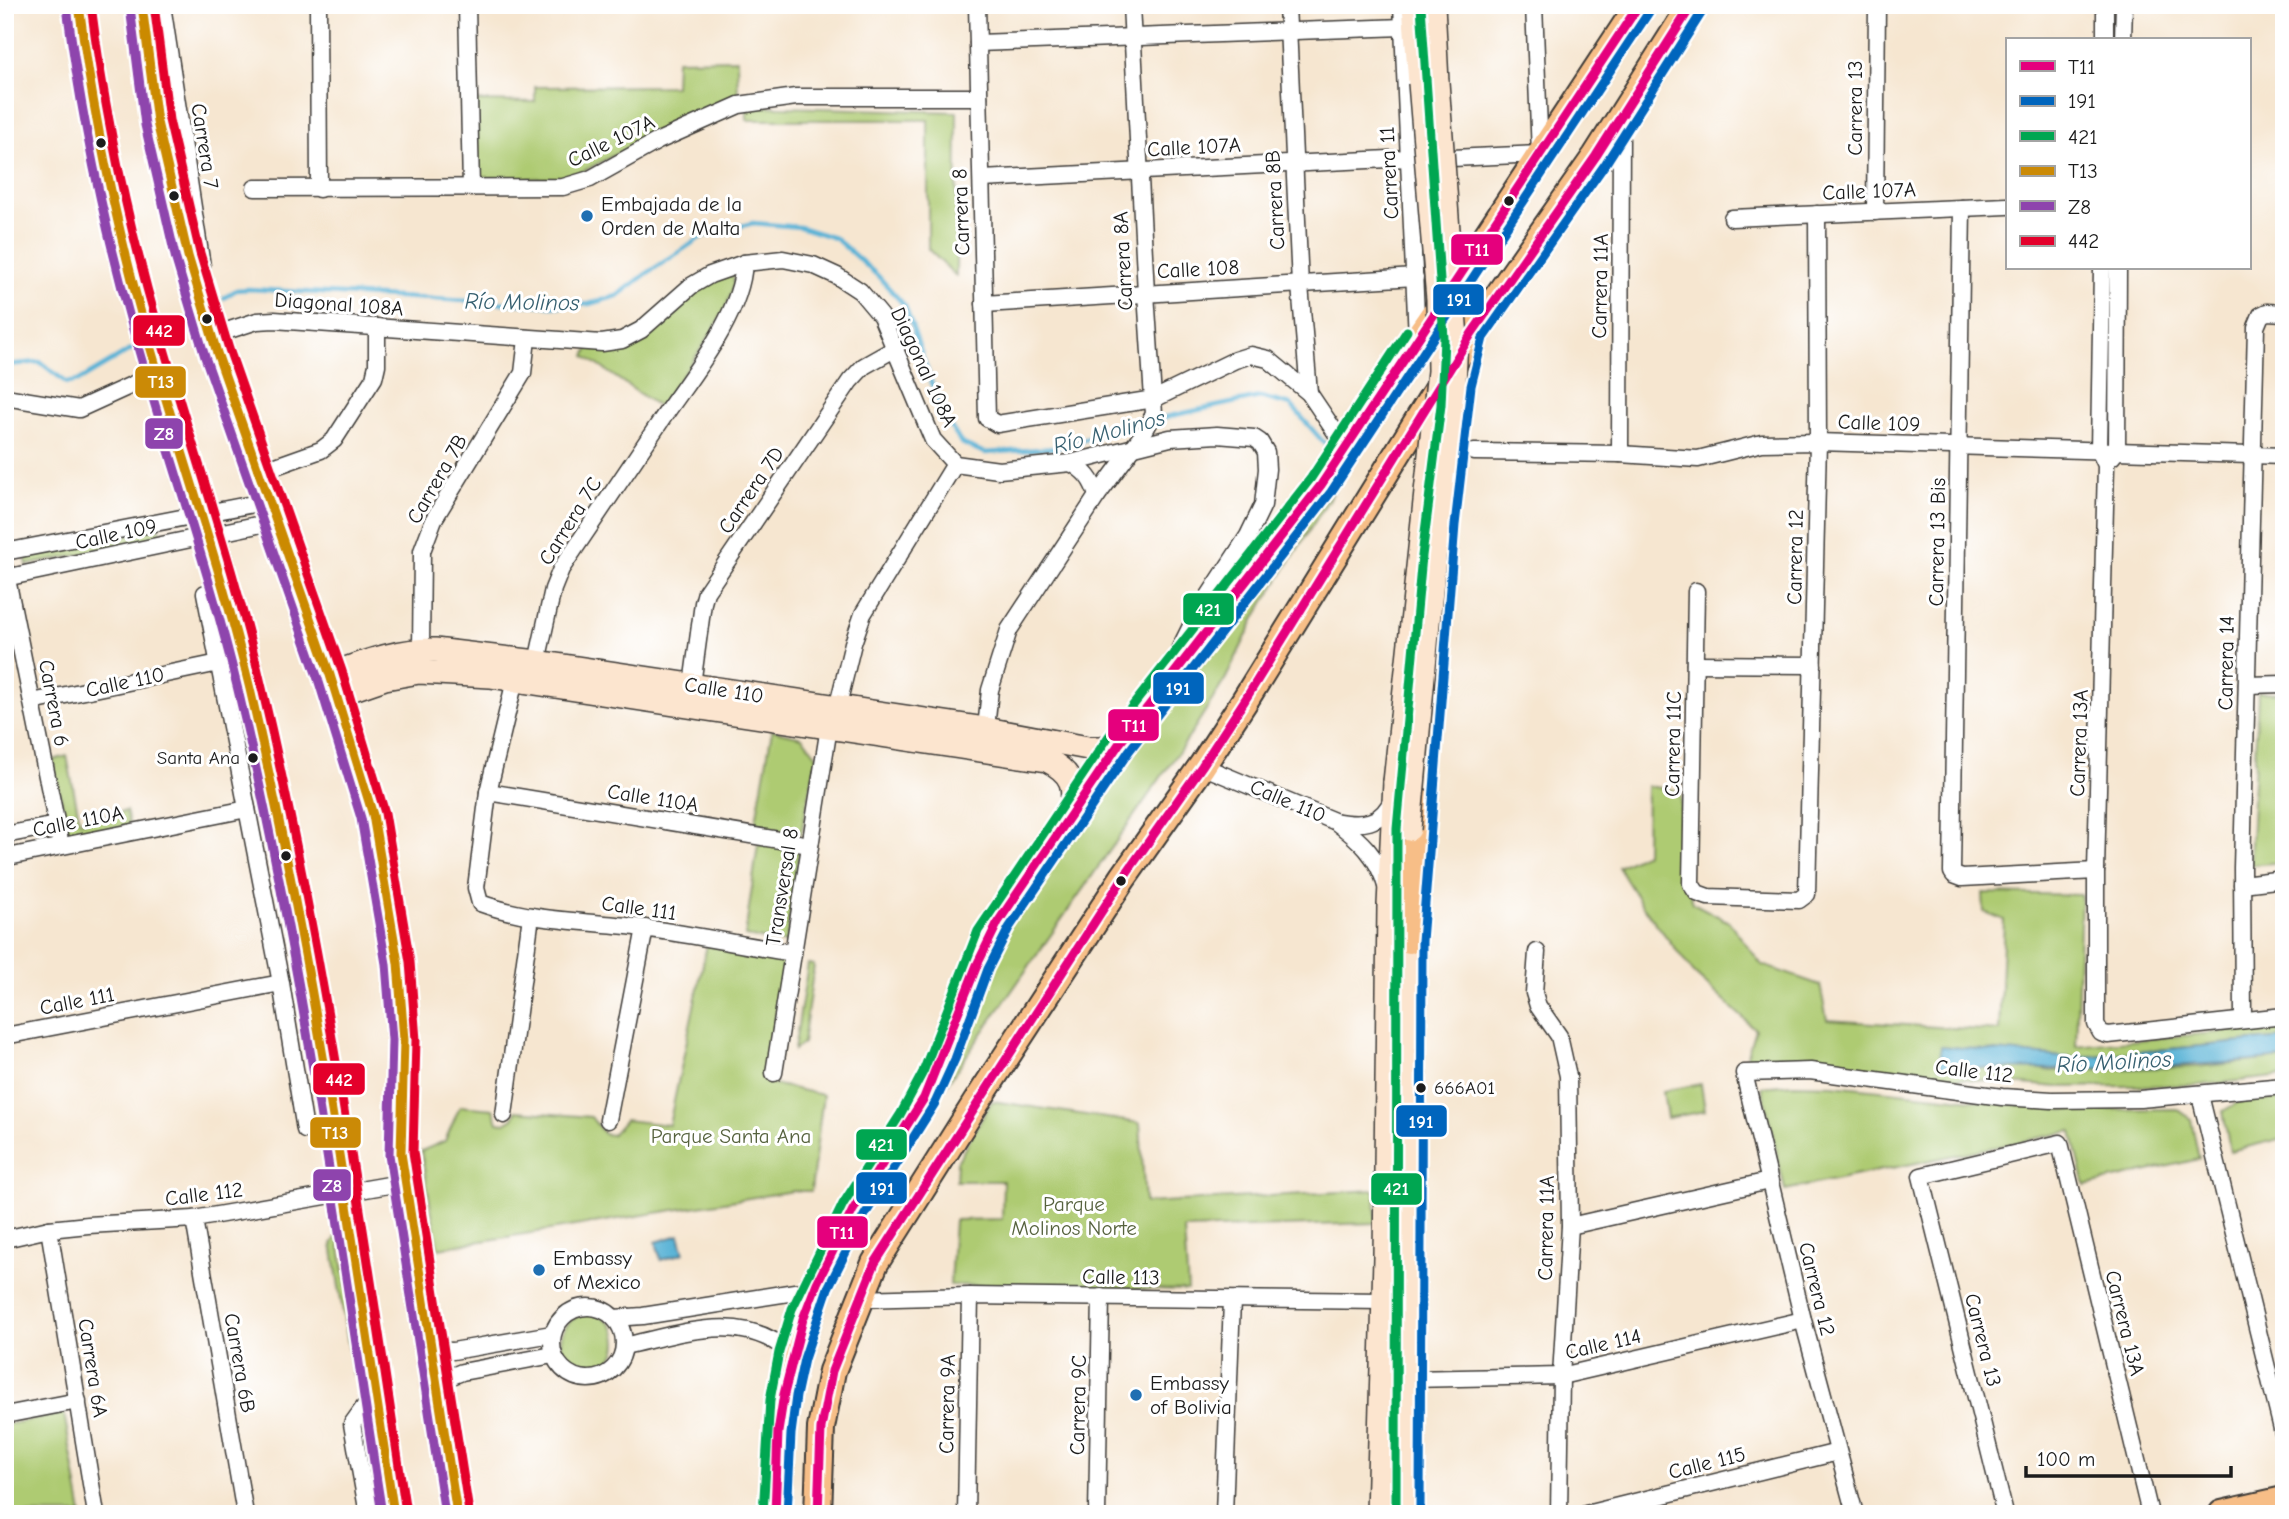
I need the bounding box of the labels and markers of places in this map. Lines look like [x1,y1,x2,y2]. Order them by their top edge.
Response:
unlabelled marker [94,136,108,150]
unlabelled marker [167,189,181,203]
place label: Embajada de la Orden de Malta [601,192,742,240]
unlabelled marker [1502,194,1516,208]
marker: Embajada de la Orden de Malta [579,208,595,224]
unlabelled marker [200,312,214,326]
place label: Santa Ana [157,747,240,769]
marker: Santa Ana [246,751,260,765]
unlabelled marker [279,849,293,863]
unlabelled marker [1114,874,1128,888]
place label: 666A01 [1434,1077,1495,1099]
marker: 666A01 [1414,1081,1428,1095]
place label: Embassy of Mexico [553,1246,641,1294]
marker: Embassy of Mexico [531,1262,547,1278]
place label: Embassy of Bolivia [1150,1371,1232,1419]
marker: Embassy of Bolivia [1128,1387,1144,1403]

